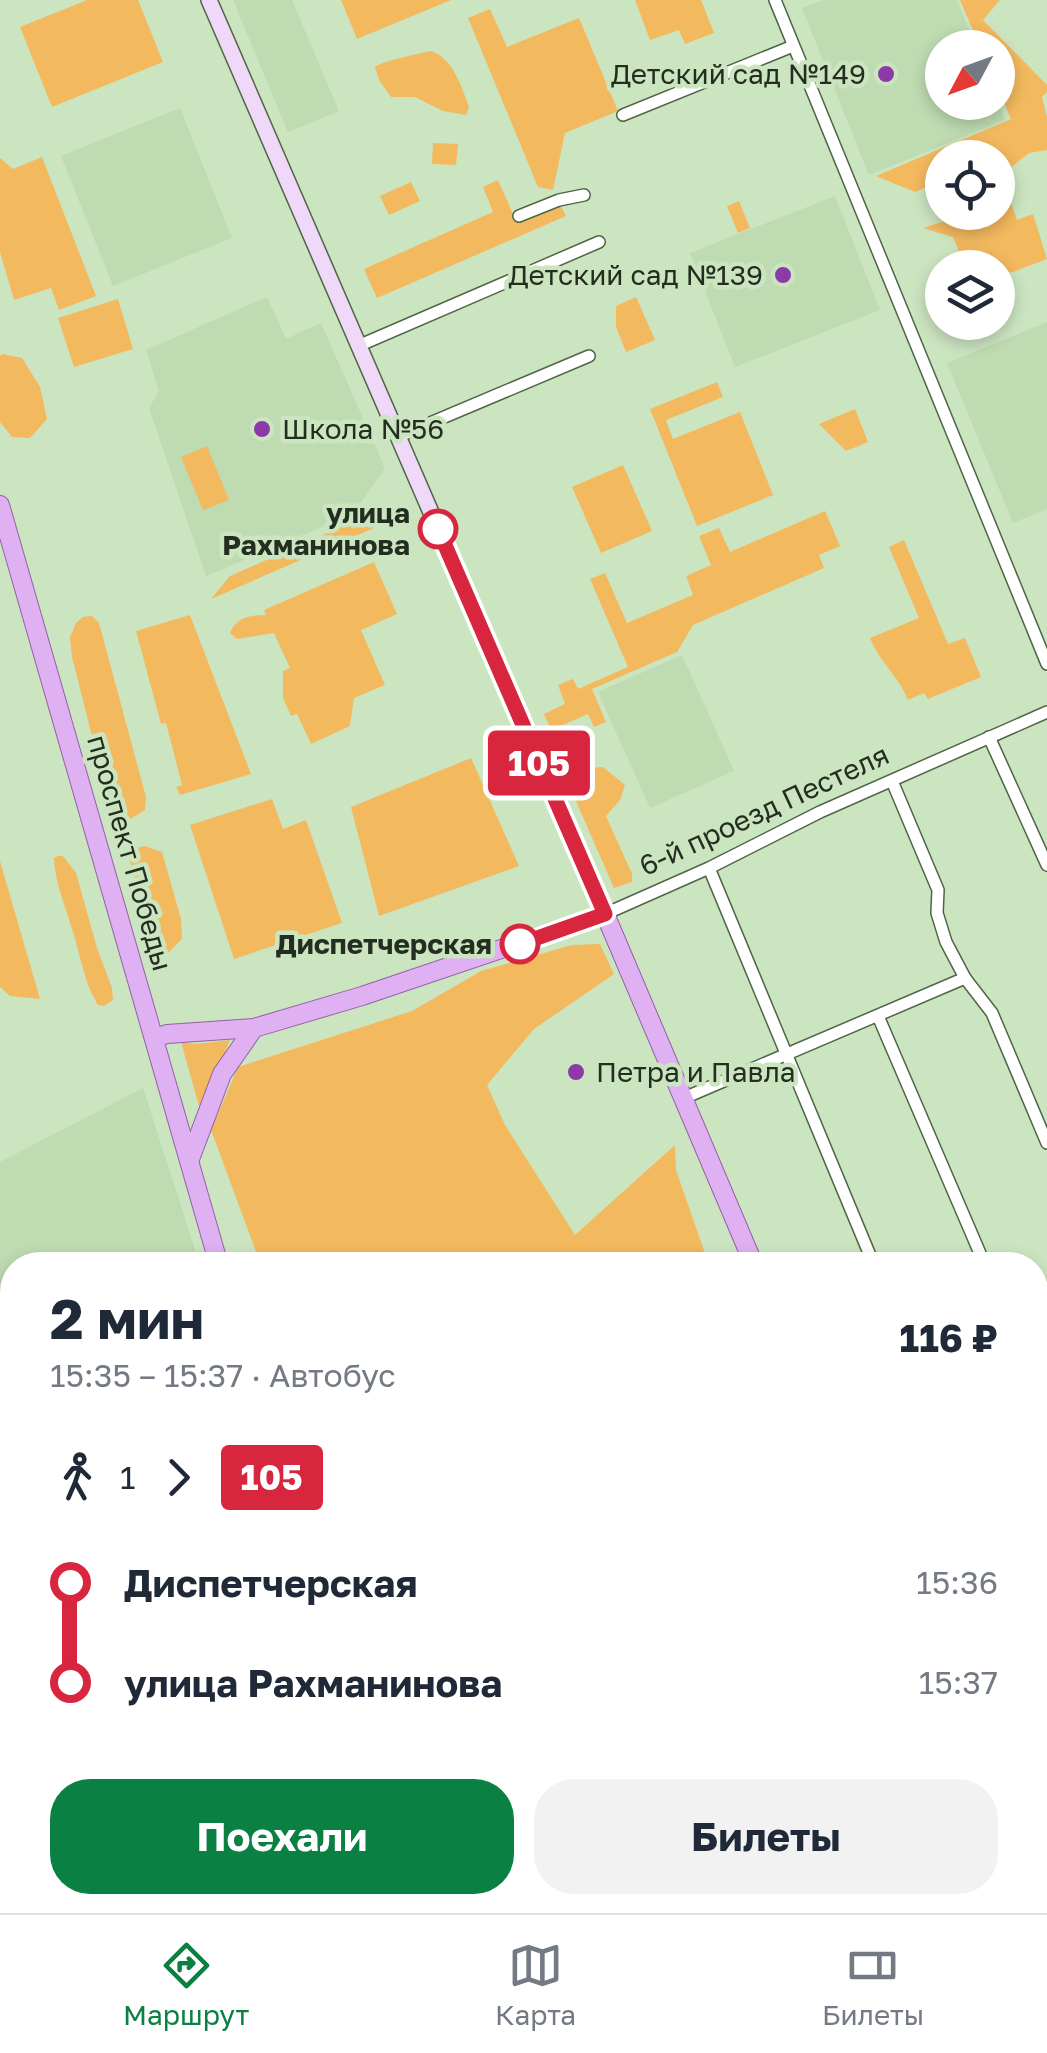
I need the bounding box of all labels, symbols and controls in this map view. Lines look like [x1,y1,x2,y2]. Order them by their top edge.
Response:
north arrow [925,30,1015,120]
map controls [925,30,1015,340]
place label: Детский сад №149 [611,57,866,90]
marker: Детский сад №149 [875,63,897,85]
button: locate [925,140,1015,230]
button: layers [925,250,1015,340]
place label: Детский сад №139 [508,258,763,291]
marker: Детский сад №139 [772,264,794,286]
place label: Школа №56 [282,412,444,445]
marker: Школа №56 [251,418,273,440]
place label: улица Рахманинова [222,496,410,561]
marker: улица Рахманинова [419,510,457,548]
line badge: 105 [482,730,596,796]
street label: проспект Победы [81,731,180,975]
street label: 6-й проезд Пестеля [634,737,894,882]
text: 105 [508,742,570,784]
marker: Диспетчерская [501,925,539,963]
place label: Диспетчерская [276,927,492,960]
place label: Петра и Павла [596,1055,796,1088]
marker: Петра и Павла [565,1061,587,1083]
text: 2 мин [50,1285,204,1351]
text: 116 ₽ [900,1315,998,1360]
text: 15:35 – 15:37 · Автобус [50,1356,396,1394]
icon: walk [50,1450,105,1505]
icon: forward [151,1450,206,1505]
text: 105 [241,1456,303,1498]
text: 1 [120,1458,136,1496]
text: Диспетчерская [124,1560,418,1605]
text: 15:36 [916,1563,998,1601]
text: улица Рахманинова [124,1660,502,1705]
text: 15:37 [919,1663,998,1701]
button: Поехали [50,1779,514,1894]
button: Билеты [534,1779,998,1894]
tab: Маршрут [123,1938,249,2031]
tab: Карта [495,1938,576,2031]
tab: Билеты [822,1938,924,2031]

